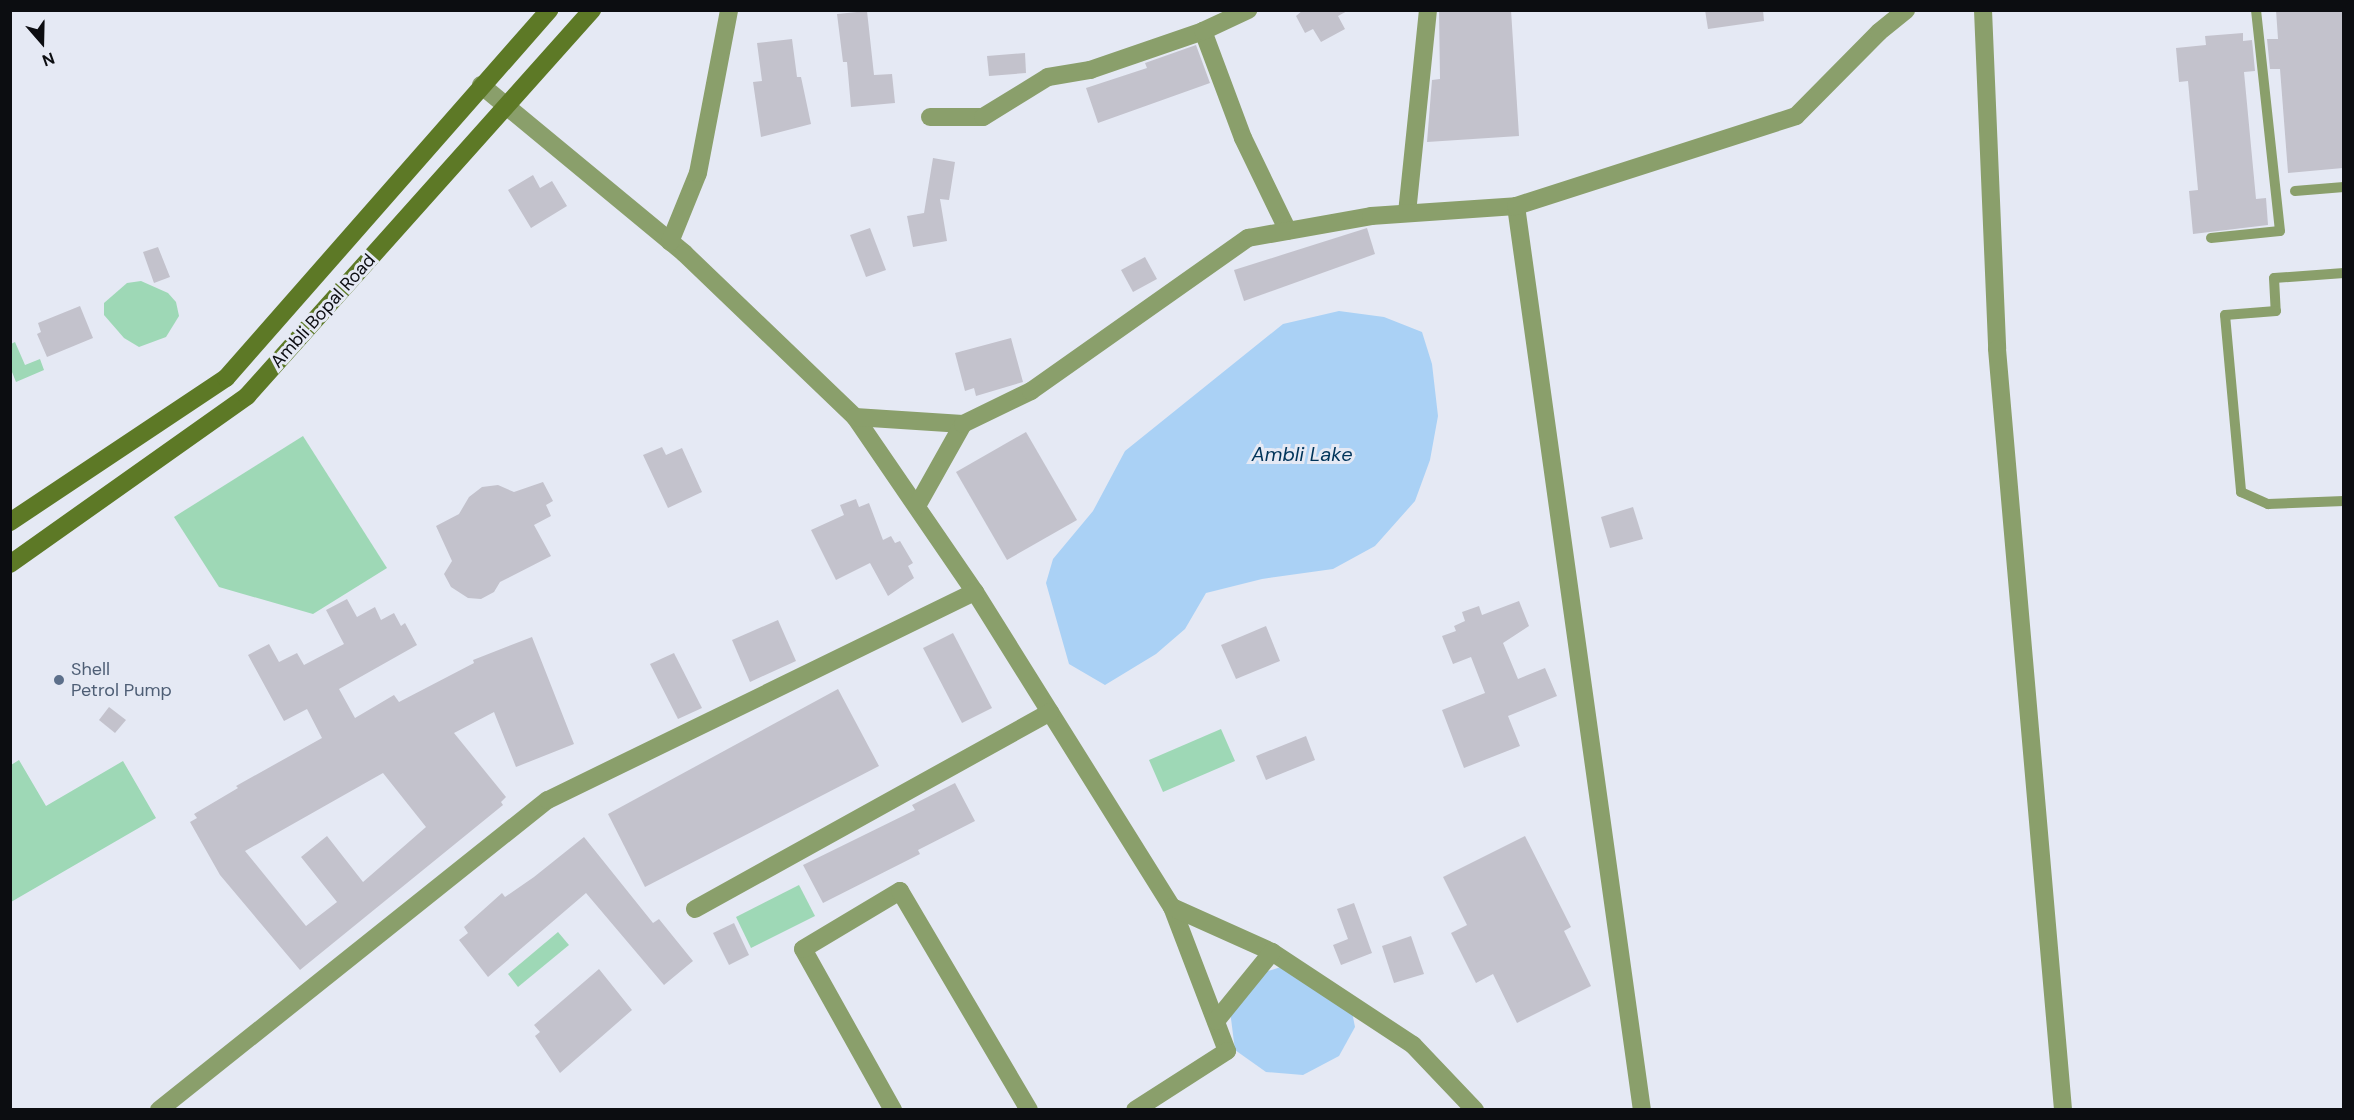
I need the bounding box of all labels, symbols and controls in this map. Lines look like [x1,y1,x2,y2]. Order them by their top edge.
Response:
north arrow [12,12,72,72]
text: N [39,48,57,71]
street label: Ambli Bopal Road [266,250,380,372]
water label: Ambli Lake [1251,442,1353,466]
place label: Shell Petrol Pump [71,659,172,702]
marker: Shell Petrol Pump [52,673,66,687]

